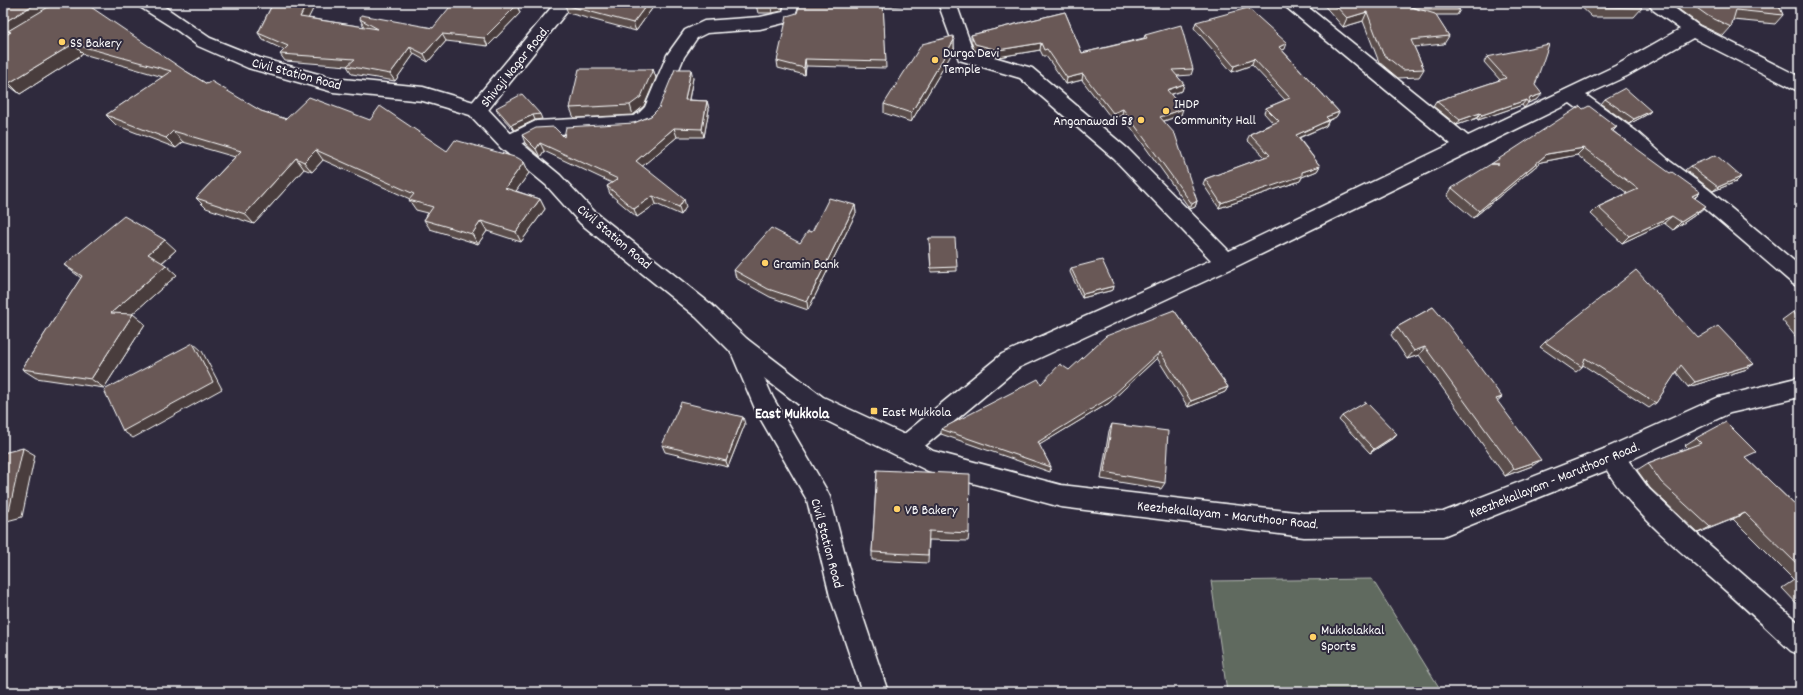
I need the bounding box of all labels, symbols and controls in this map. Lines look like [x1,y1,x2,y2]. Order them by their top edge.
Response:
street label: Shivaji Nagar Road. [476,22,555,112]
place label: SS Bakery [70,34,122,54]
marker: SS Bakery [57,37,67,47]
place label: Durga Devi Temple [943,44,1000,80]
street label: Civil Station Road [249,53,344,97]
marker: Durga Devi Temple [930,55,940,65]
place label: IHDP Community Hall [1174,95,1257,131]
marker: IHDP Community Hall [1161,106,1171,116]
place label: Anganawadi 58 [1053,112,1133,132]
marker: Anganawadi 58 [1136,115,1146,125]
street label: Civil Station Road [572,200,655,275]
place label: Gramin Bank [773,255,839,275]
marker: Gramin Bank [760,258,770,268]
place label: East Mukkola [882,403,951,423]
district label: East Mukkola [755,404,830,426]
marker: East Mukkola [869,406,879,416]
street label: Keezhekallayam - Maruthoor Road. [1467,437,1643,524]
street label: Civil Station Road [804,496,848,591]
street label: Keezhekallayam - Maruthoor Road. [1136,497,1319,535]
place label: VB Bakery [905,501,958,521]
marker: VB Bakery [892,504,902,514]
place label: Mukkolakkal Sports [1321,621,1385,657]
marker: Mukkolakkal Sports [1308,632,1318,642]

